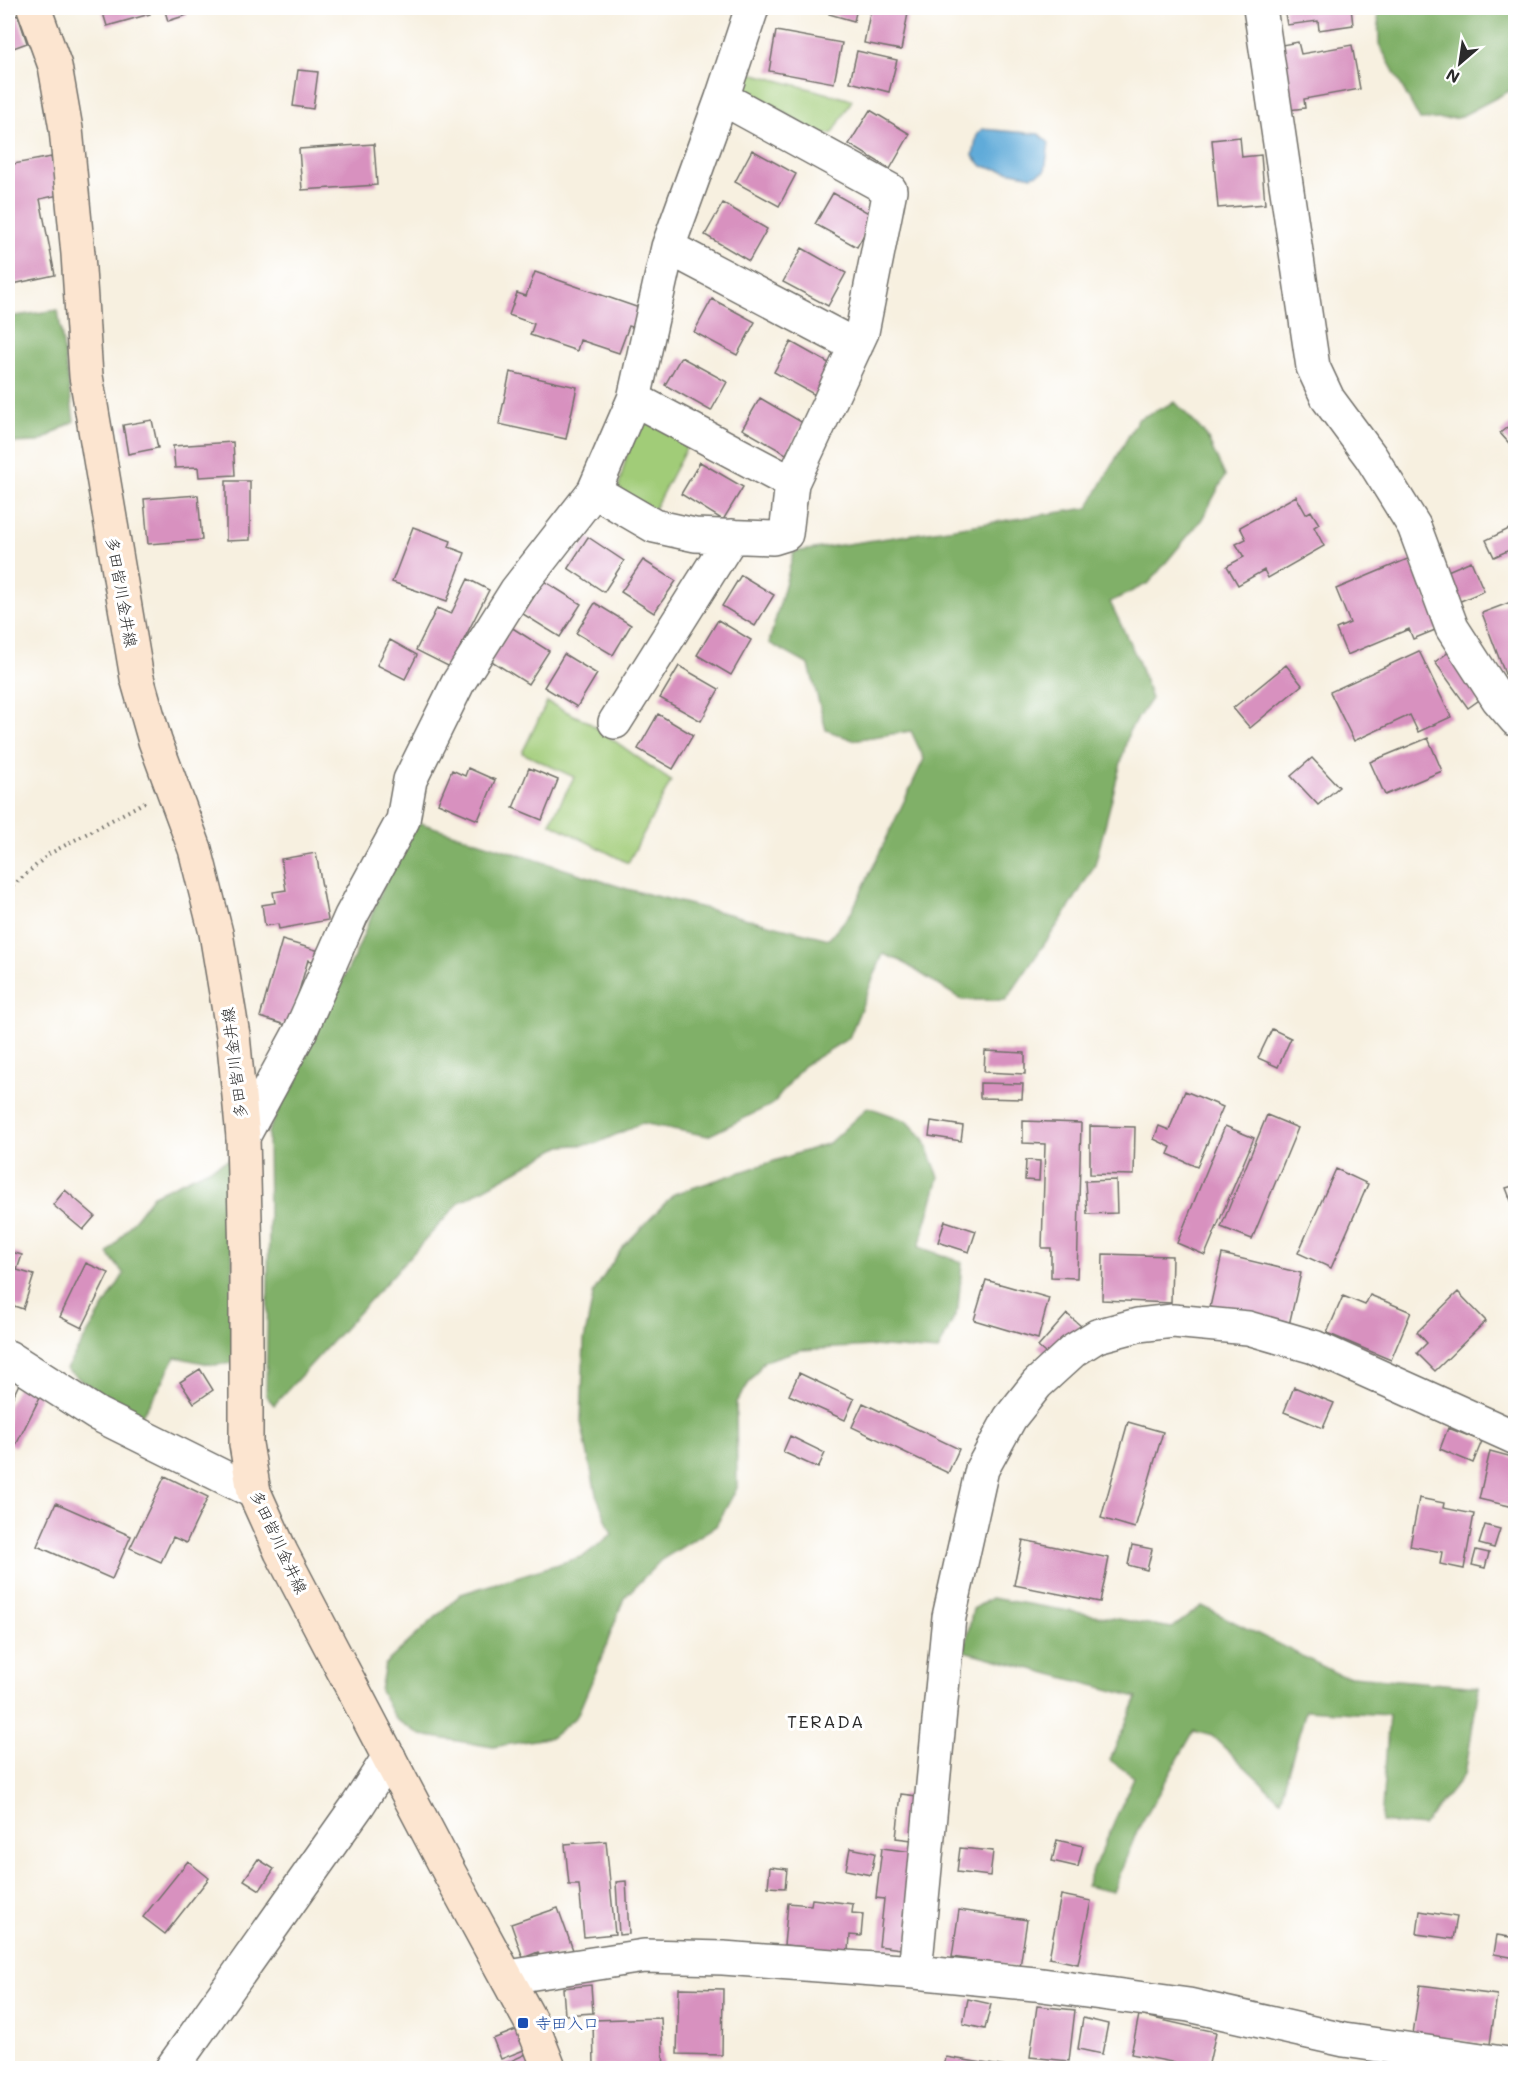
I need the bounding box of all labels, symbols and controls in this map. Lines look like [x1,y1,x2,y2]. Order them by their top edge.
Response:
north arrow [1430,33,1490,93]
text: N [1442,64,1463,89]
street label: 多田皆川金井線 [102,535,143,649]
street label: 多田皆川金井線 [216,1006,251,1120]
street label: 多田皆川金井線 [246,1487,313,1597]
district label: TERADA [787,1709,865,1733]
place label: 寺田入口 [535,2012,599,2033]
marker: 寺田入口 [516,2016,530,2030]

